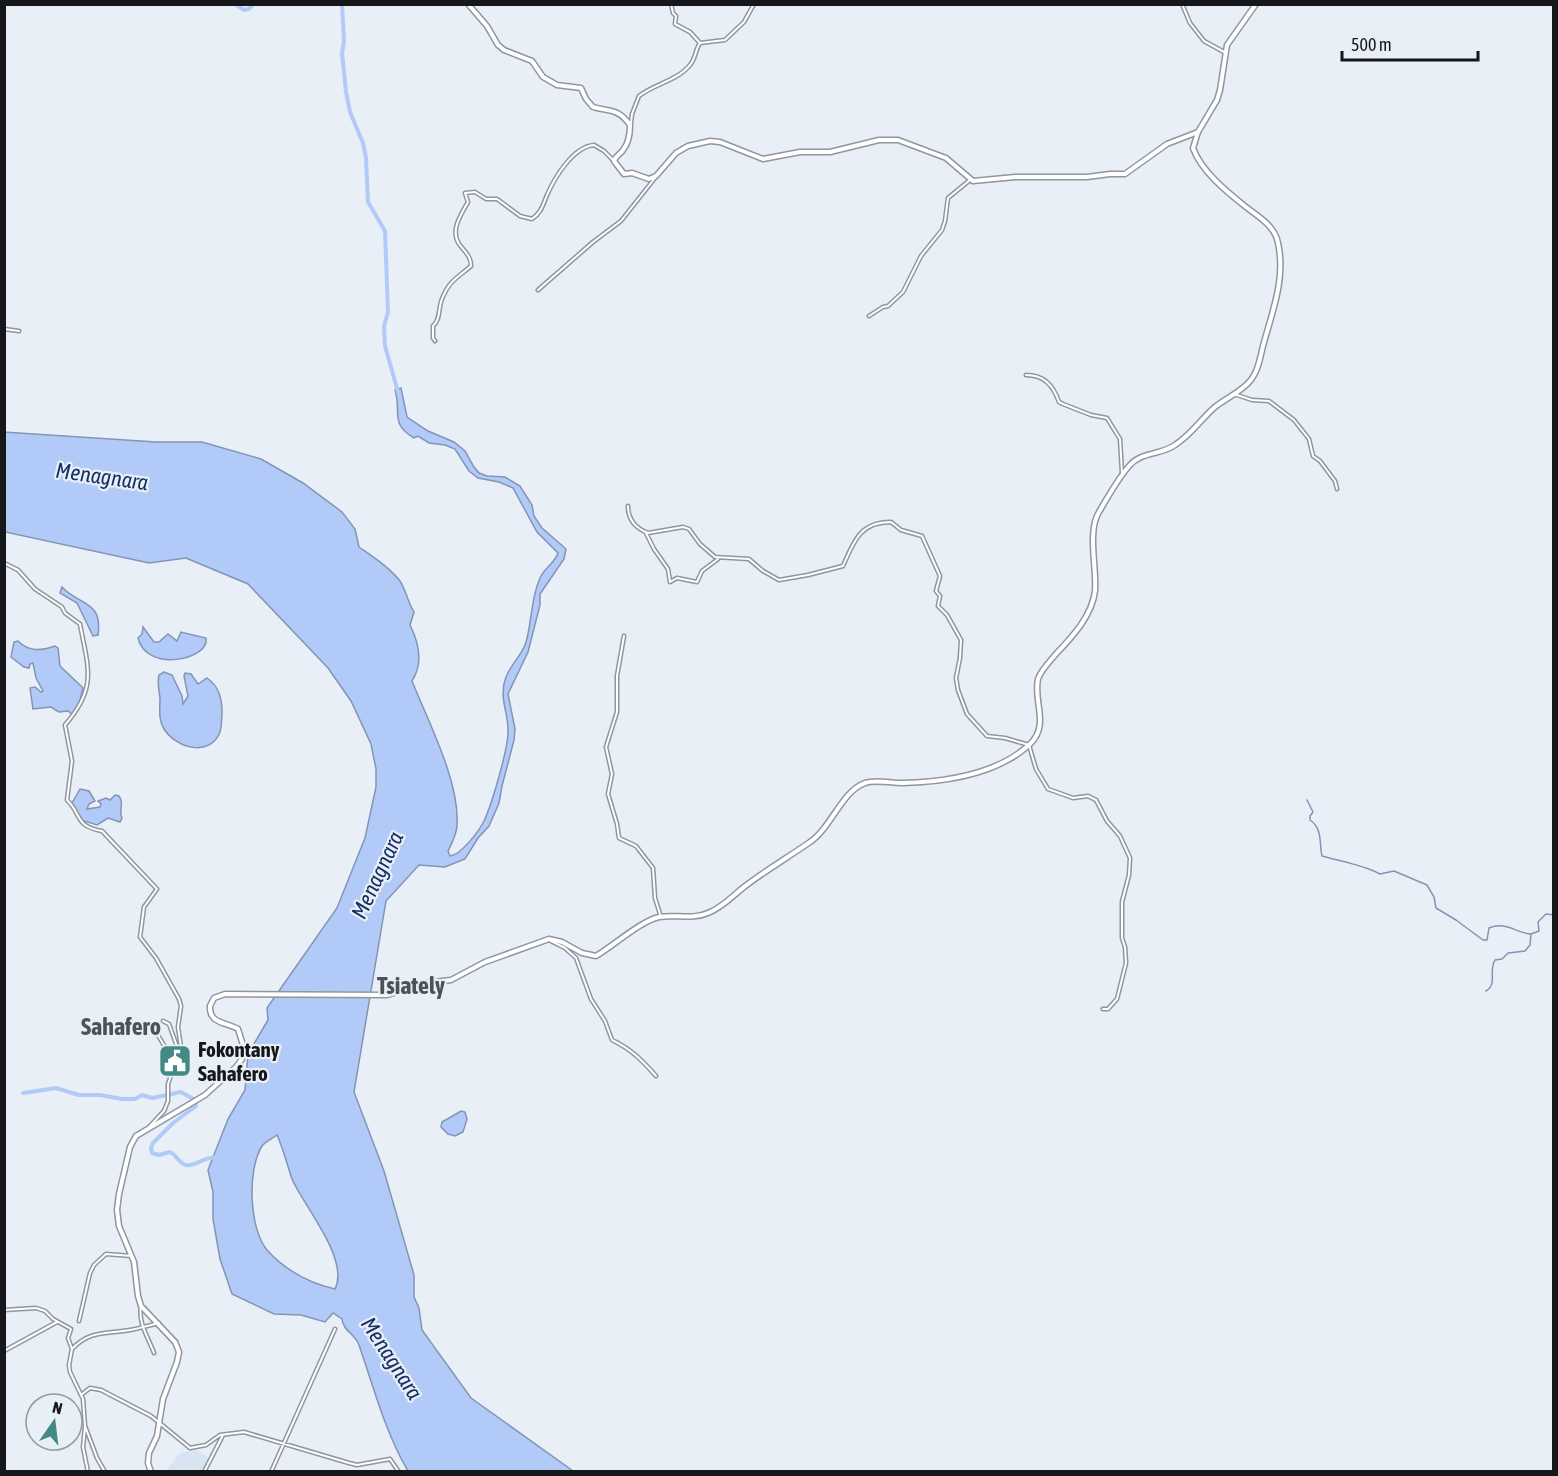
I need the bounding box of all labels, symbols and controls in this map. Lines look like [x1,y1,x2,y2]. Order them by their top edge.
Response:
scale bar [1342,24,1478,62]
text: 500 m [1351,34,1392,55]
water label: Menagnara [54,457,150,495]
water label: Menagnara [346,827,408,923]
district label: Tsiately [377,972,445,999]
district label: Sahafero [81,1013,161,1040]
place label: Fokontany Sahafero [198,1037,280,1085]
public building icon: Fokontany Sahafero [157,1043,193,1079]
water label: Menagnara [356,1312,428,1404]
north arrow [24,1392,84,1452]
text: N [51,1398,64,1417]

